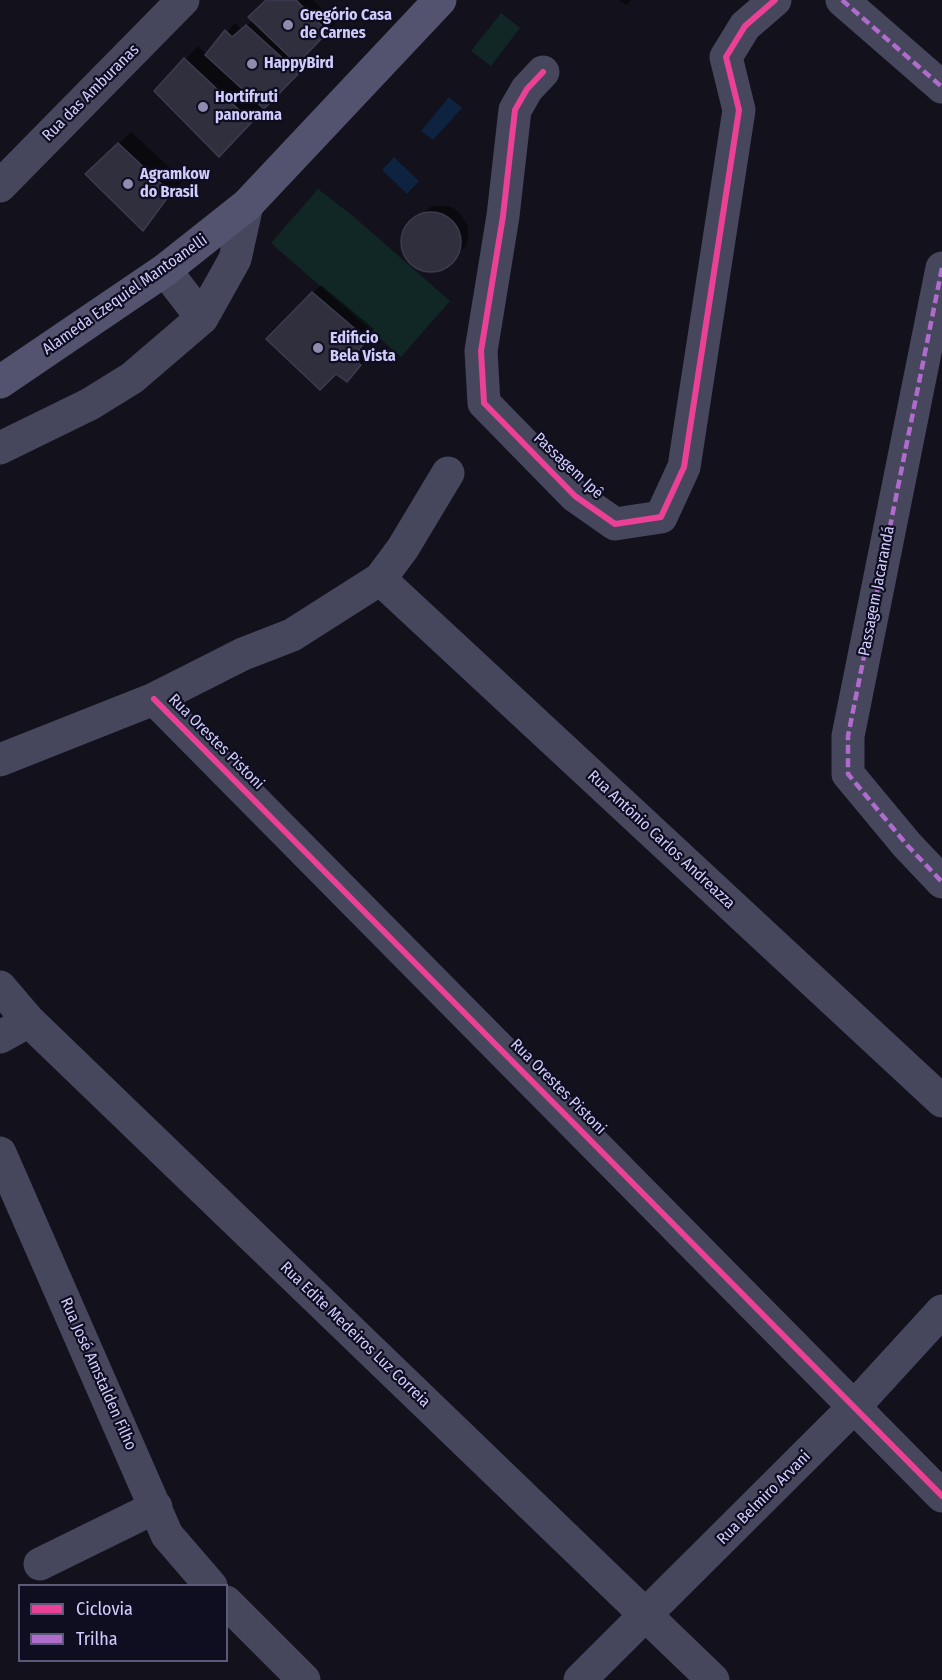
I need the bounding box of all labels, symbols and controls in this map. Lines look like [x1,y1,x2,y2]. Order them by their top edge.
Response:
place label: Gregório Casa de Carnes [300,6,392,44]
marker: Gregório Casa de Carnes [281,18,295,32]
street label: Rua das Amburanas [39,41,143,145]
place label: HappyBird [264,54,334,74]
marker: HappyBird [245,57,259,71]
place label: Hortifruti panorama [215,88,282,126]
marker: Hortifruti panorama [196,100,210,114]
place label: Agramkow do Brasil [140,165,210,203]
marker: Agramkow do Brasil [121,177,135,191]
street label: Alameda Ezequiel Mantoanelli [39,231,211,359]
place label: Edificio Bela Vista [330,329,396,367]
marker: Edificio Bela Vista [311,341,325,355]
street label: Passagem Ipê [529,429,607,503]
street label: Passagem Jacarandá [855,524,899,658]
street label: Rua Orestes Pistoni [164,690,268,794]
street label: Rua Antônio Carlos Andreazza [583,767,739,913]
street label: Rua Orestes Pistoni [506,1035,610,1139]
street label: Rua Edite Medeiros Luz Correia [276,1258,434,1412]
street label: Rua José Amstalden Filho [56,1295,140,1453]
street label: Rua Belmiro Arvani [713,1447,815,1549]
legend [18,1584,228,1662]
text: Ciclovia [76,1598,133,1620]
text: Trilha [76,1628,118,1650]

